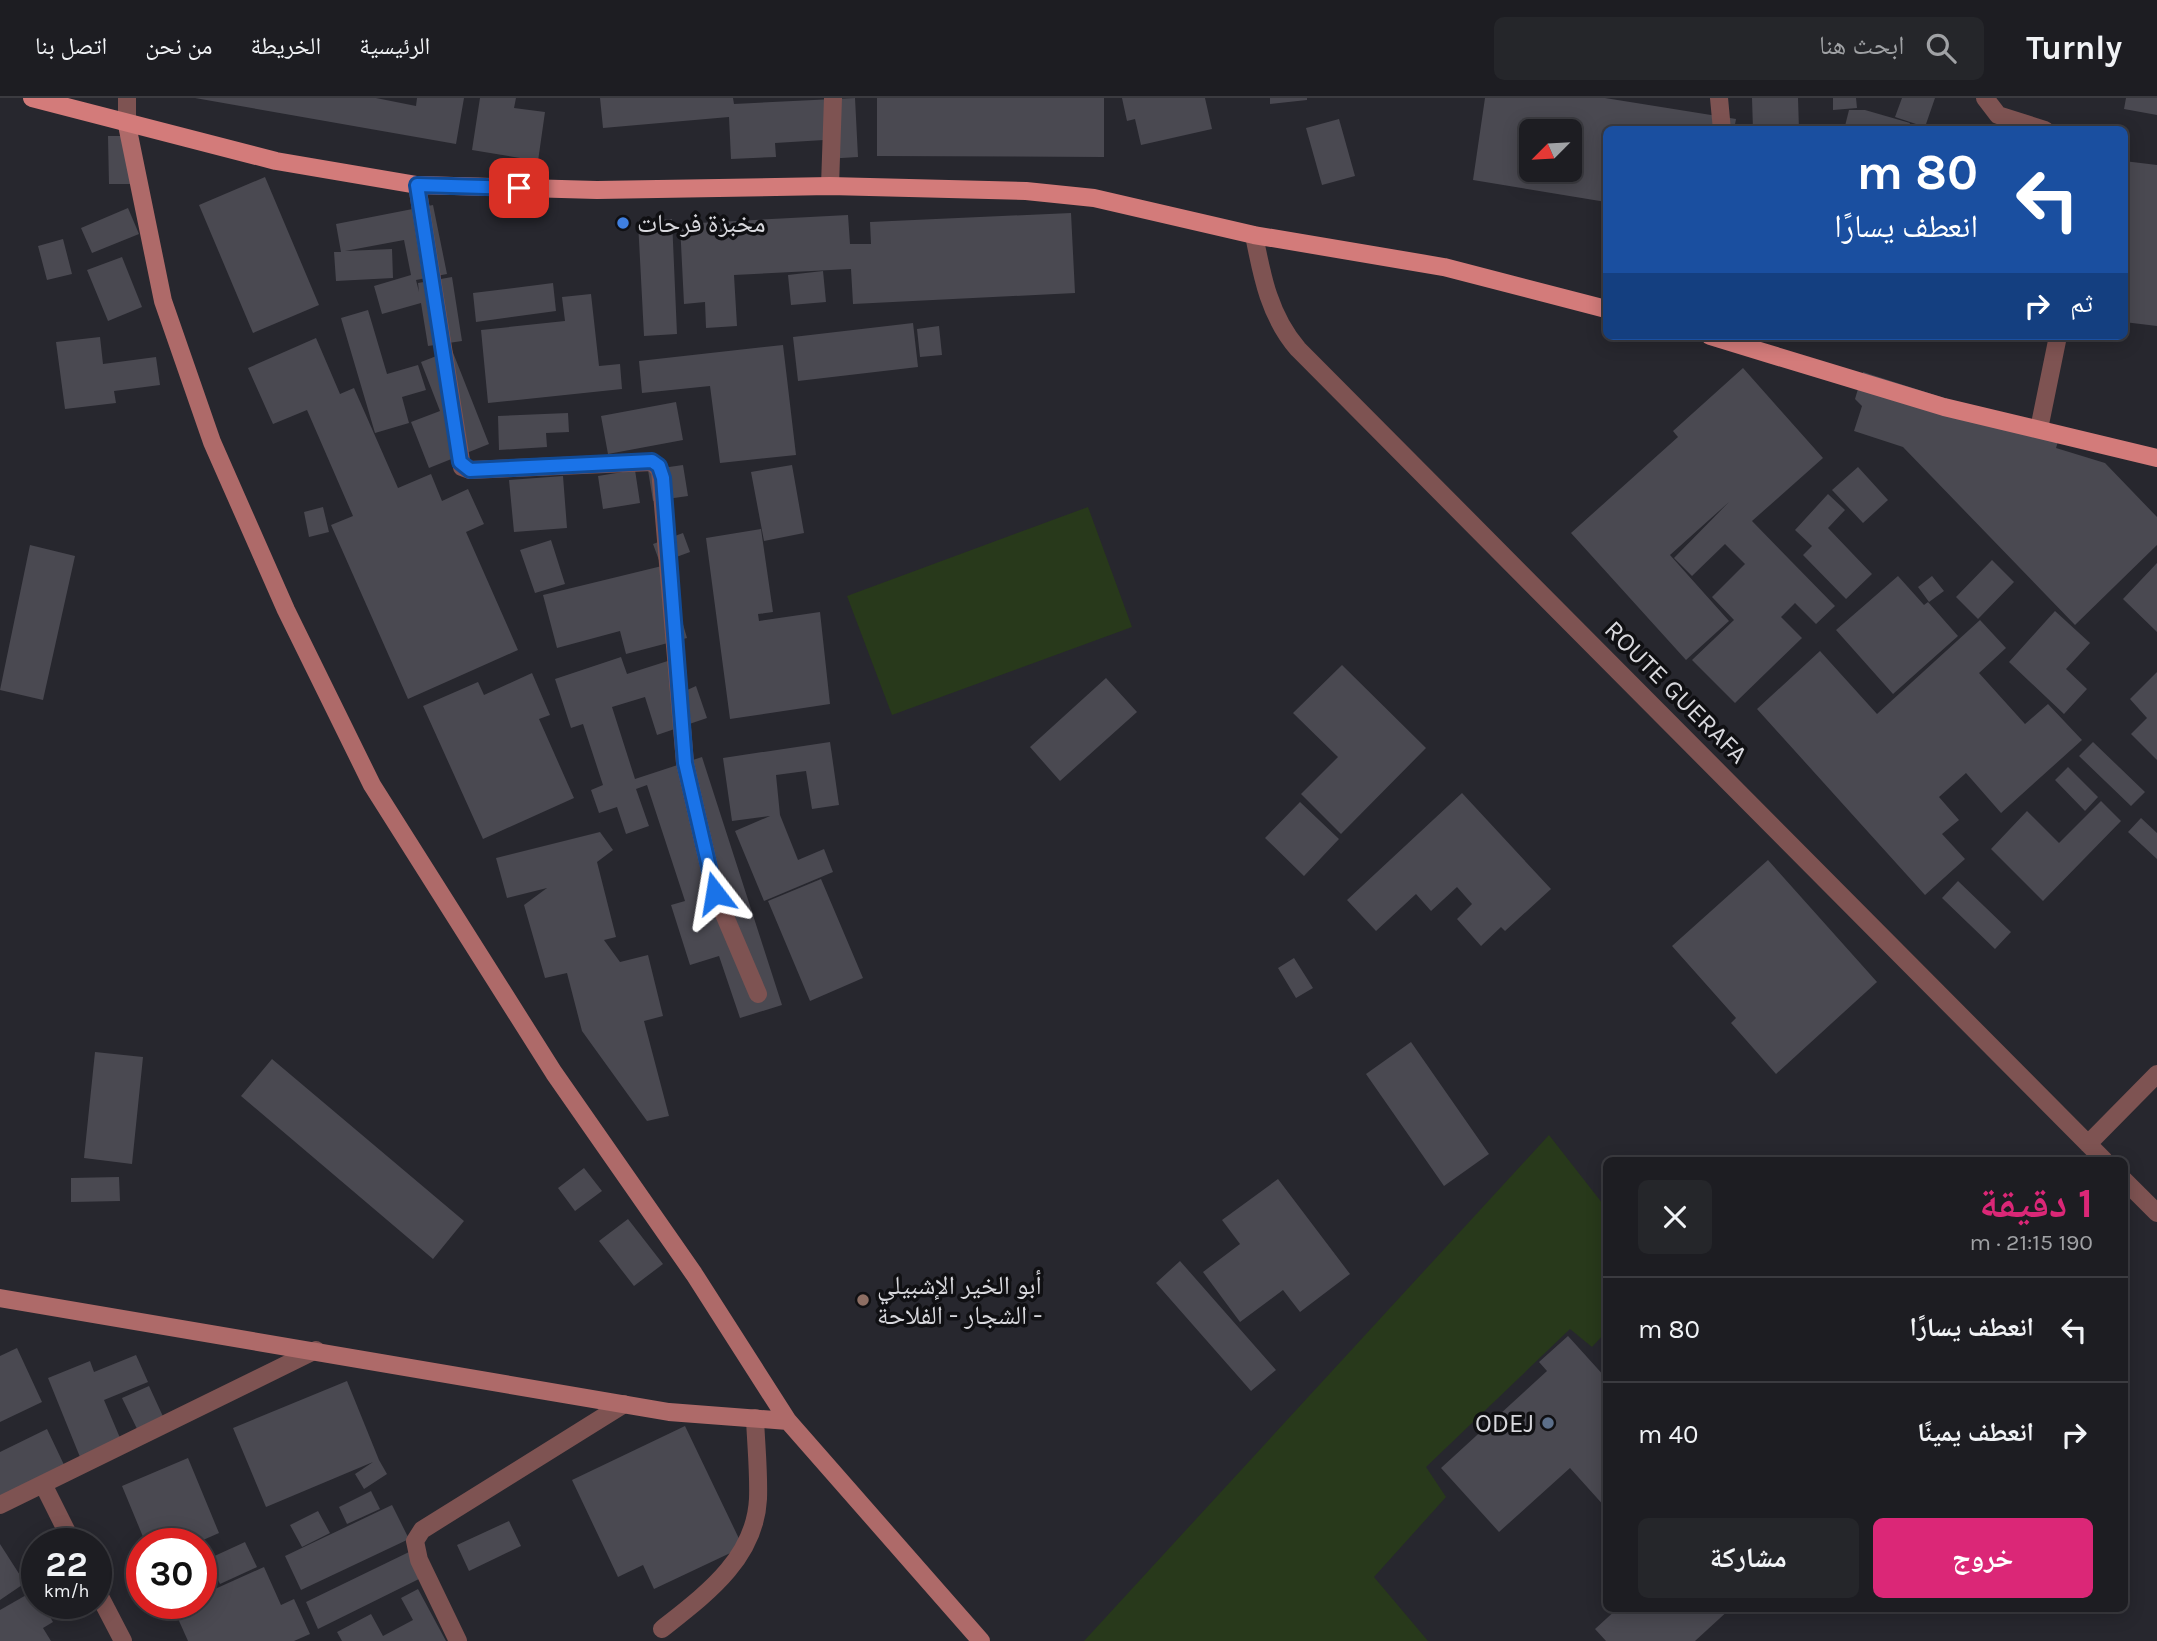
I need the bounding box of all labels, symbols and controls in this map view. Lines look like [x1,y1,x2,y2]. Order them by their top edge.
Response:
search box [1494,17,1984,80]
icon: search [1922,29,1960,67]
text: Turnly [2026,29,2122,67]
text: ابحث هنا [1819,30,1904,61]
text: اتصل بنا [35,32,107,60]
text: من نحن [145,32,213,60]
text: الخريطة [251,32,321,60]
text: الرئيسية [359,32,430,60]
north arrow [1519,119,1582,182]
map controls [1519,119,1582,182]
text: 80 m [1856,144,1978,201]
icon: left [2002,154,2093,245]
pin [489,158,549,218]
icon: arrive [500,169,538,207]
place label: مخبزة فرحات [637,208,766,239]
text: انعطف يسارًا [1834,208,1978,245]
marker: مخبزة فرحات [615,215,631,231]
icon: right [2018,287,2056,325]
text: ثم [2070,288,2093,319]
street label: ROUTE GUERAFA [1598,614,1754,770]
position arrow [678,856,752,930]
text: 1 دقيقة [1979,1178,2093,1228]
button: close [1638,1180,1712,1254]
text: 190 m · 21:15 [1970,1229,2093,1256]
place label: أبو الخير الإشبيلي الشجار - الفلاحة - [877,1269,1042,1331]
marker: أبو الخير الإشبيلي الشجار - الفلاحة - [855,1292,871,1308]
icon: left [2055,1311,2093,1349]
text: انعطف يسارًا [1910,1312,2034,1343]
text: 80 m [1638,1314,1700,1345]
place label: ODEJ [1475,1408,1534,1439]
marker: ODEJ [1540,1415,1556,1431]
icon: right [2055,1416,2093,1454]
text: انعطف يمينًا [1917,1417,2034,1448]
text: 40 m [1638,1419,1698,1450]
button: مشاركة [1638,1518,1859,1598]
button: خروج [1873,1518,2093,1598]
speed limit sign: 30 [126,1528,217,1619]
text: 22 [45,1544,88,1585]
text: km/h [44,1580,89,1602]

